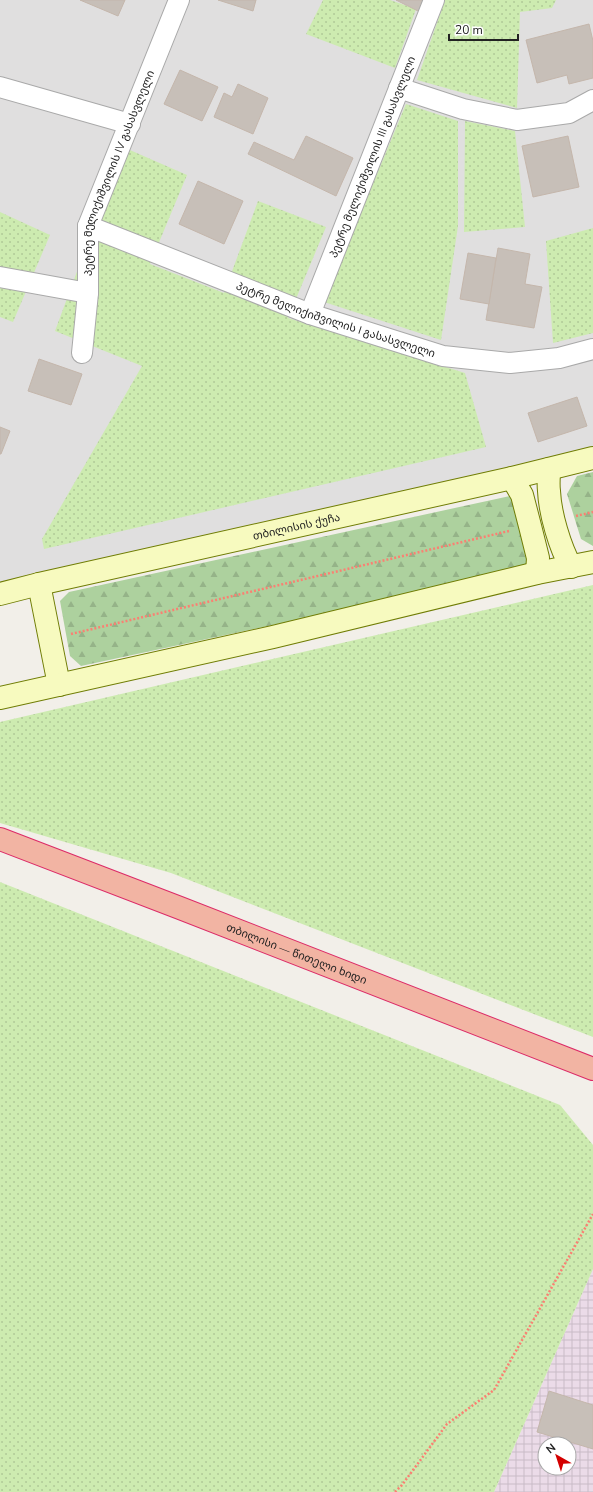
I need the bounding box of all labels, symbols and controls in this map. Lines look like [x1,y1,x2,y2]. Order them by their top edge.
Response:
scale bar [449,16,518,42]
text: 20 m [455,22,483,38]
street label: პეტრე მელიქიშვილის III გასასვლელი [326,54,419,260]
street label: პეტრე მელიქიშვილის IV გასასვლელი [81,68,158,276]
street label: პეტრე მელიქიშვილის I გასასვლელი [234,278,437,361]
street label: თბილისის ქუჩა [251,510,342,544]
street label: თბილისი — წითელი ხიდი [224,920,369,988]
north arrow [537,1436,577,1476]
text: N [543,1440,559,1457]

